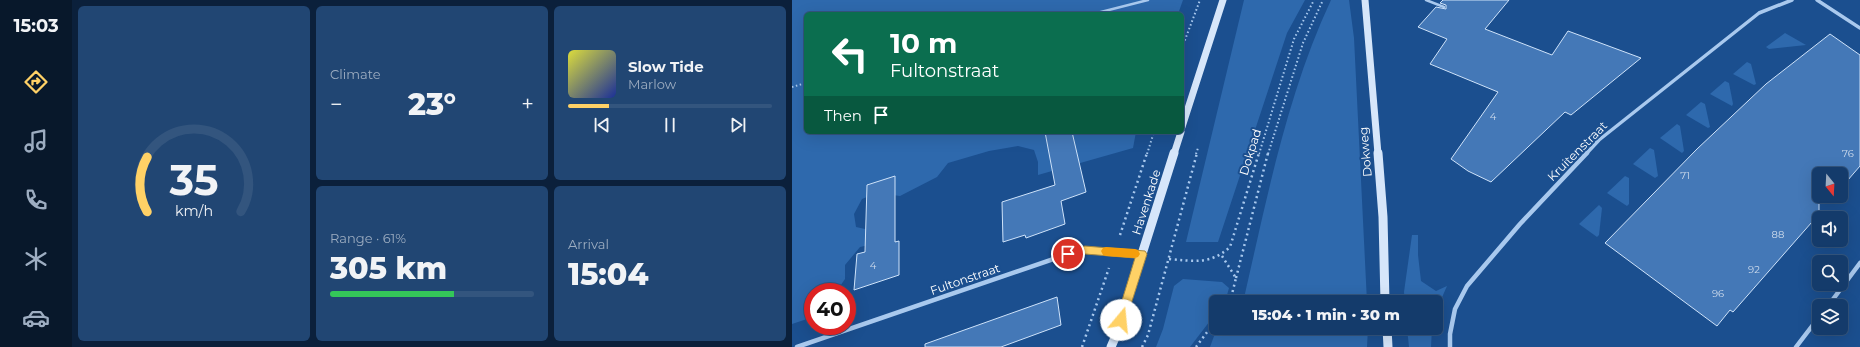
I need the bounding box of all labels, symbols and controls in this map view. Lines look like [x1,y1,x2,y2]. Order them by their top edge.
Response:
text: 15:03 [13,15,59,37]
text: 10 m [890,26,957,60]
icon: left [824,28,876,80]
text: Slow Tide [628,57,704,76]
text: Fultonstraat [890,60,999,82]
text: Climate [330,66,381,82]
icon: directions [22,68,50,96]
text: Marlow [628,76,676,92]
text: 23° [408,86,456,123]
text: − [330,91,343,118]
text: + [521,91,534,118]
icon: arrive [870,104,892,126]
text: Then [824,106,862,125]
house number: 4 [1490,110,1497,123]
icon: previous [591,114,613,136]
icon: pause [659,114,681,136]
icon: next [727,114,749,136]
street label: Kruitenstraat [1544,118,1610,184]
street label: Dokweg [1355,126,1375,178]
icon: music [22,127,50,155]
street label: Dokpad [1236,127,1264,177]
house number: 76 [1842,147,1854,160]
text: 35 [169,154,218,204]
street label: Havenkade [1128,167,1164,237]
north arrow [1812,167,1848,203]
map controls [1812,167,1848,335]
house number: 71 [1680,169,1690,182]
icon: phone [22,186,50,214]
text: km/h [175,201,213,219]
button: sound [1812,211,1848,247]
house number: 88 [1772,228,1784,241]
text: Range · 61% [330,230,406,246]
text: Arrival [568,236,609,252]
pin [1051,237,1085,271]
icon: arrive [1057,243,1079,265]
icon: climate [22,245,50,273]
text: 305 km [330,250,447,287]
button: search [1812,255,1848,291]
text: 15:04 [568,256,648,293]
house number: 4 [870,259,877,272]
street label: Fultonstraat [928,260,1002,298]
house number: 92 [1748,263,1760,276]
speed limit sign: 40 [804,283,856,335]
house number: 96 [1712,287,1724,300]
position arrow [1100,299,1142,341]
button: layers [1812,299,1848,335]
icon: car [22,304,50,332]
text: 15:04 · 1 min · 30 m [1252,305,1400,324]

